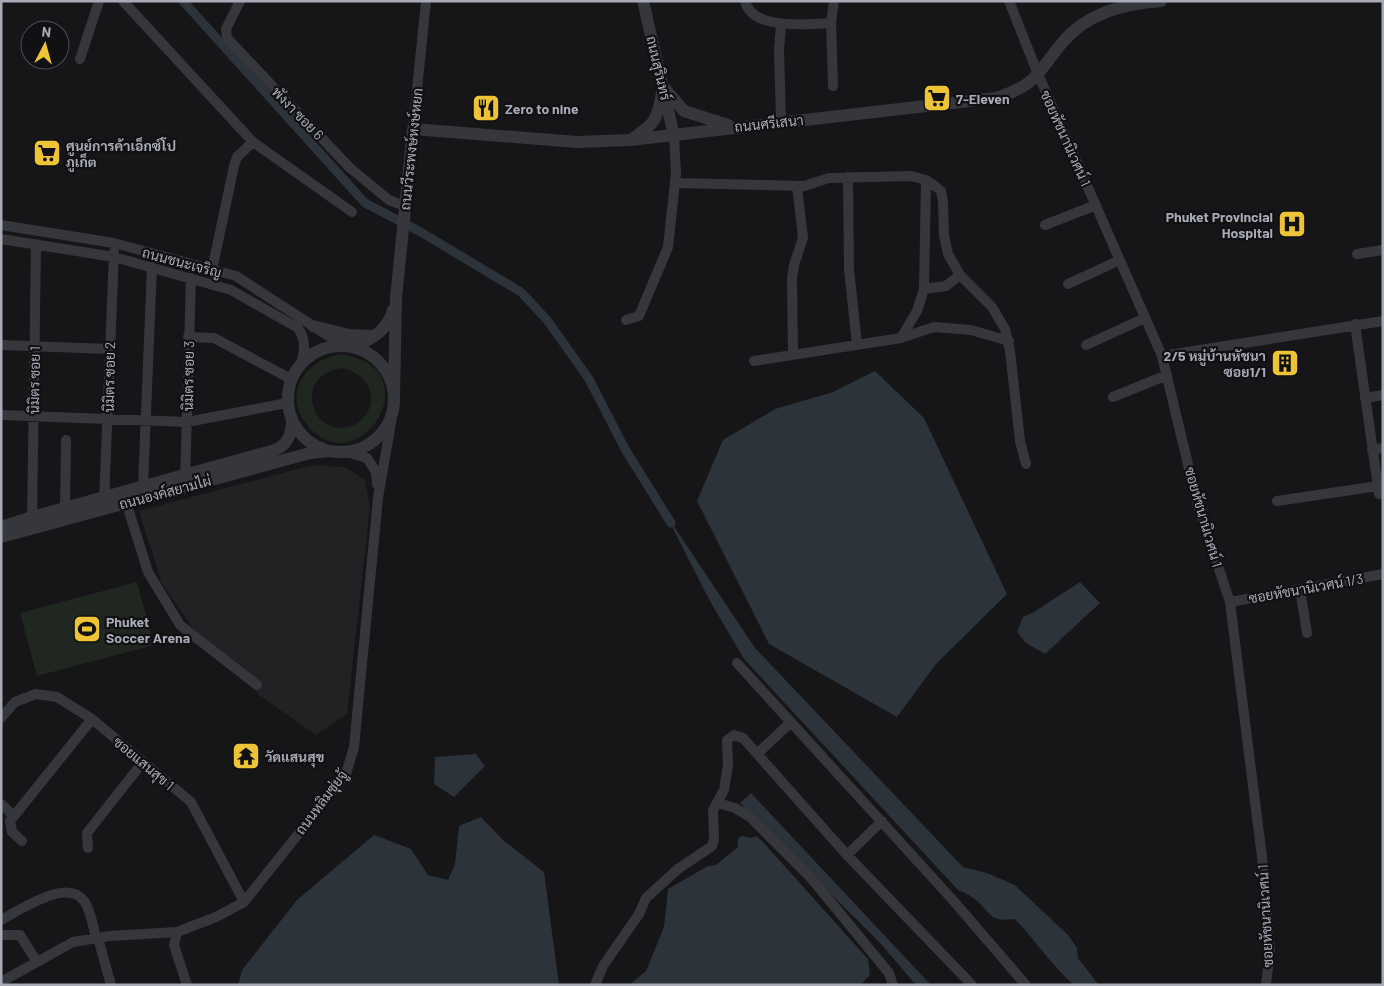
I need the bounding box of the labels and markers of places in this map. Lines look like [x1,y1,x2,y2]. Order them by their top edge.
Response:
supermarket icon: 7-Eleven [922,83,952,113]
place label: 7-Eleven [956,90,1010,107]
restaurant icon: Zero to nine [471,93,501,123]
place label: Zero to nine [505,100,579,117]
place label: ศูนย์การค้าเอ็กซ์โป ภูเก็ต [66,136,176,173]
supermarket icon: ศูนย์การค้าเอ็กซ์โป ภูเก็ต [32,138,62,168]
place label: Phuket Provincial Hospital [1166,208,1273,241]
hospital icon: Phuket Provincial Hospital [1277,209,1307,239]
place label: 2/5 หมู่บ้านหัชนา ซอย1/1 [1164,347,1266,380]
building icon: 2/5 หมู่บ้านหัชนา ซอย1/1 [1270,348,1300,378]
place label: Phuket Soccer Arena [106,613,190,646]
sports icon: Phuket Soccer Arena [72,614,102,644]
temple icon: วัดแสนสุข [231,741,261,771]
place label: วัดแสนสุข [265,748,324,768]

